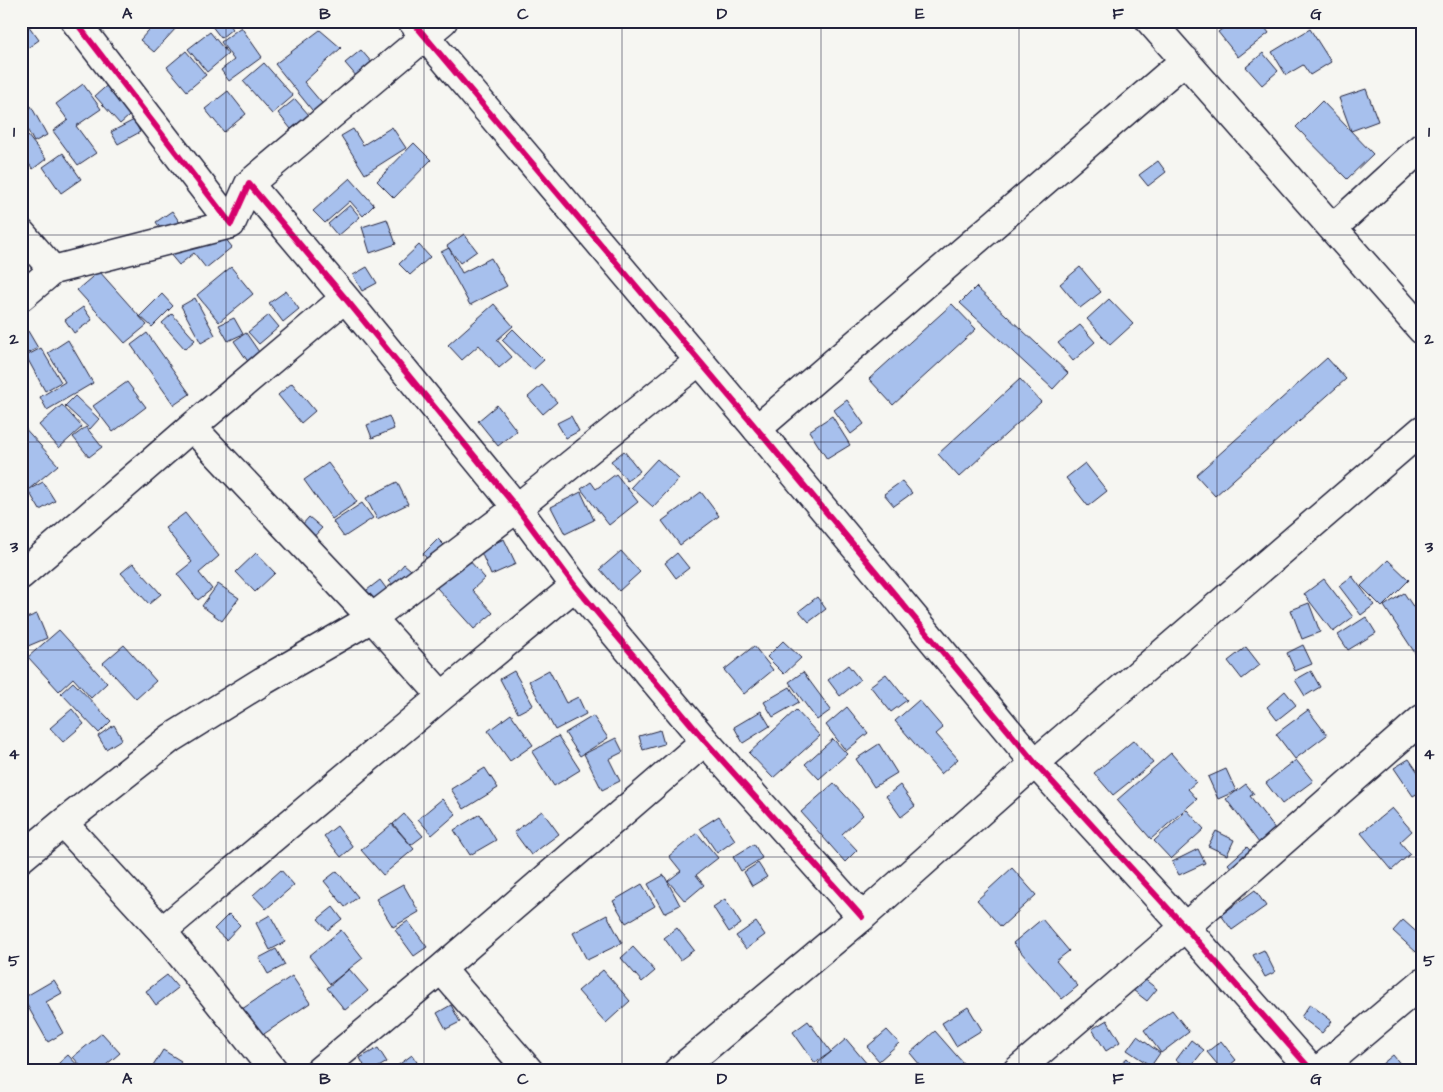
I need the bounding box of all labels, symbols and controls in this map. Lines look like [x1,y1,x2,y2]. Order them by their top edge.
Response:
text: A [122,3,133,25]
text: B [319,3,331,25]
text: C [517,3,529,25]
text: D [717,3,728,25]
text: E [915,3,925,25]
text: F [1112,3,1124,25]
text: G [1310,3,1322,25]
text: 1 [13,121,16,143]
text: 1 [1428,121,1431,143]
text: 2 [8,328,19,350]
text: 2 [1423,328,1434,350]
text: 3 [9,536,19,558]
text: 3 [1424,536,1434,558]
text: 4 [9,743,20,765]
text: 4 [1424,743,1435,765]
text: 5 [8,950,20,972]
text: 5 [1423,950,1435,972]
text: A [122,1068,133,1090]
text: B [319,1068,331,1090]
text: C [517,1068,529,1090]
text: D [717,1068,728,1090]
text: E [915,1068,925,1090]
text: F [1112,1068,1124,1090]
text: G [1310,1068,1322,1090]

